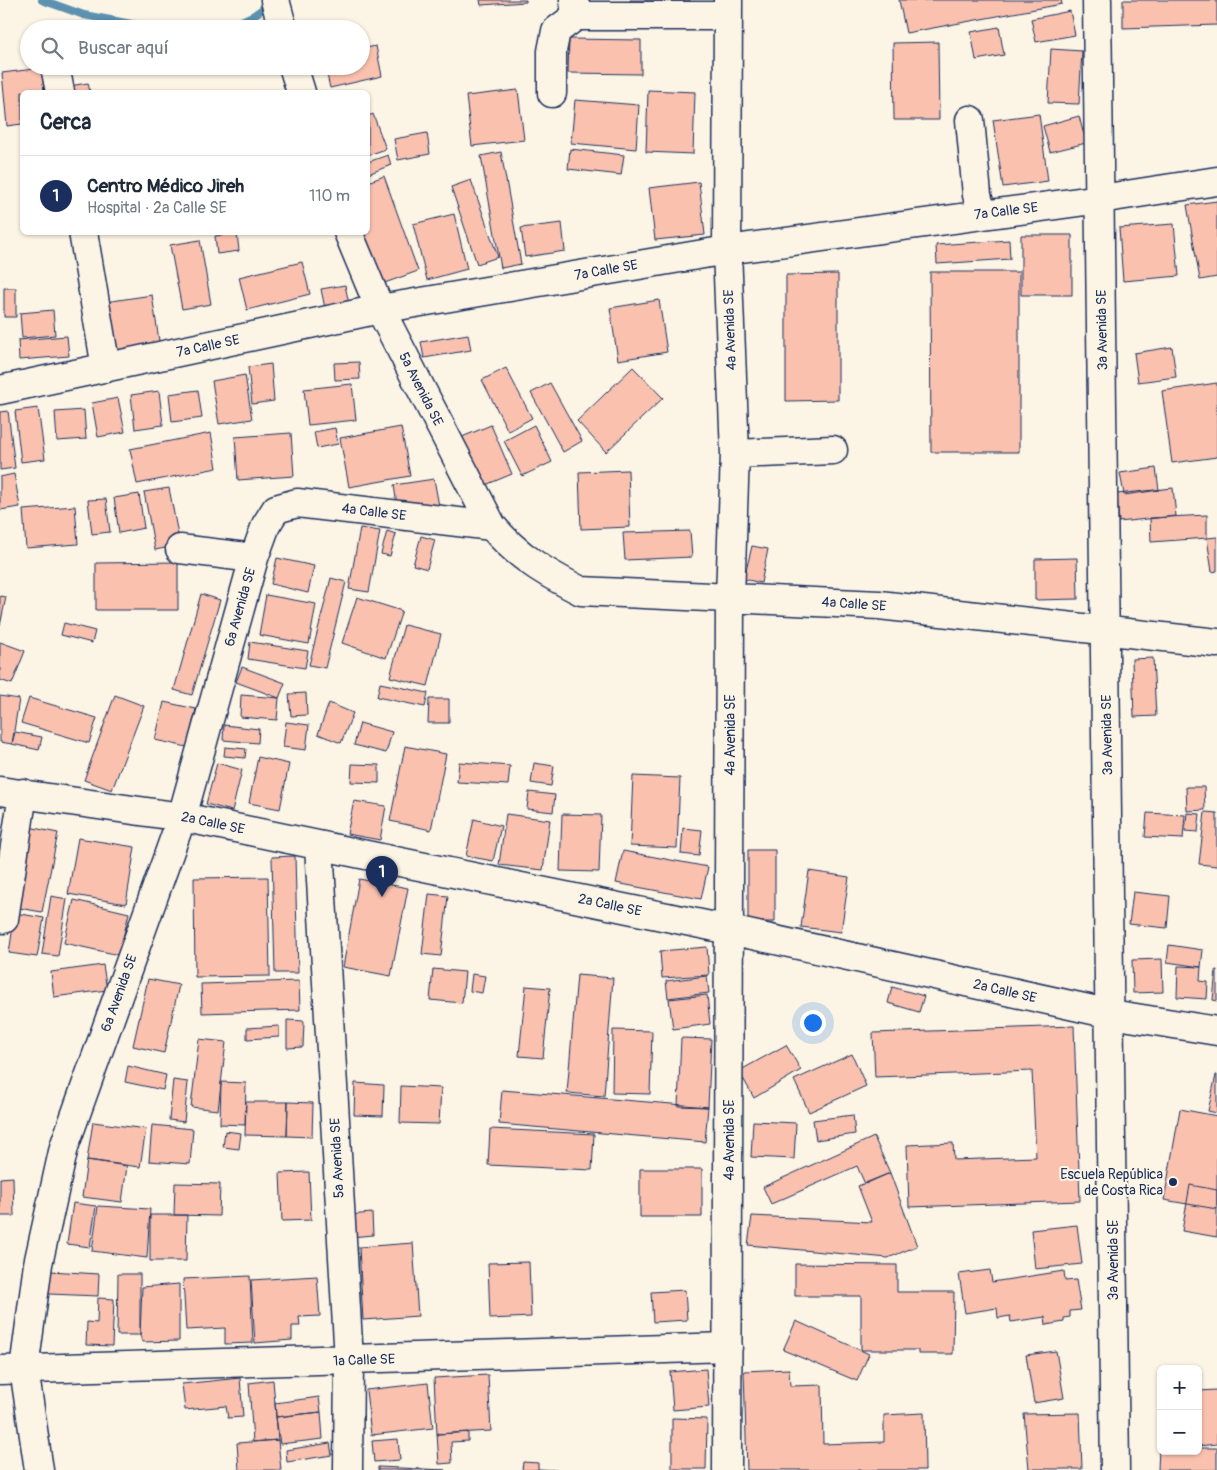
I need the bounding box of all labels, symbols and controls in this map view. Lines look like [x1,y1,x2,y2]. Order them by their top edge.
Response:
search box [20,20,370,75]
icon: search [38,34,66,62]
text: Buscar aquí [78,36,169,60]
text: Cerca [40,109,91,136]
text: Centro Médico Jireh [87,174,244,198]
text: 1 [53,186,59,206]
text: 110 m [309,186,350,206]
text: Hospital · 2a Calle SE [87,198,227,218]
street label: 7a Calle SE [973,199,1039,223]
street label: 7a Calle SE [573,256,639,284]
street label: 4a Avenida SE [720,289,740,371]
street label: 3a Avenida SE [1093,289,1111,371]
street label: 7a Calle SE [175,331,241,361]
street label: 5a Avenida SE [395,349,447,429]
street label: 4a Calle SE [341,500,407,524]
street label: 6a Avenida SE [221,566,259,648]
street label: 4a Calle SE [821,593,887,615]
street label: 4a Avenida SE [722,694,739,776]
street label: 3a Avenida SE [1098,694,1116,776]
street label: 2a Calle SE [180,808,246,838]
pin: 1 [366,856,398,897]
street label: 2a Calle SE [577,890,643,920]
street label: 6a Avenida SE [97,952,141,1034]
street label: 2a Calle SE [972,975,1038,1007]
your location [800,1010,826,1036]
street label: 4a Avenida SE [721,1099,738,1181]
street label: 5a Avenida SE [326,1117,348,1199]
place label: Escuela República de Costa Rica [1060,1166,1163,1199]
marker: Escuela República de Costa Rica [1167,1176,1179,1188]
street label: 3a Avenida SE [1105,1220,1122,1300]
street label: 1a Calle SE [333,1350,395,1370]
map controls [1157,1365,1202,1455]
button: + [1157,1365,1202,1410]
button: − [1157,1410,1202,1455]

